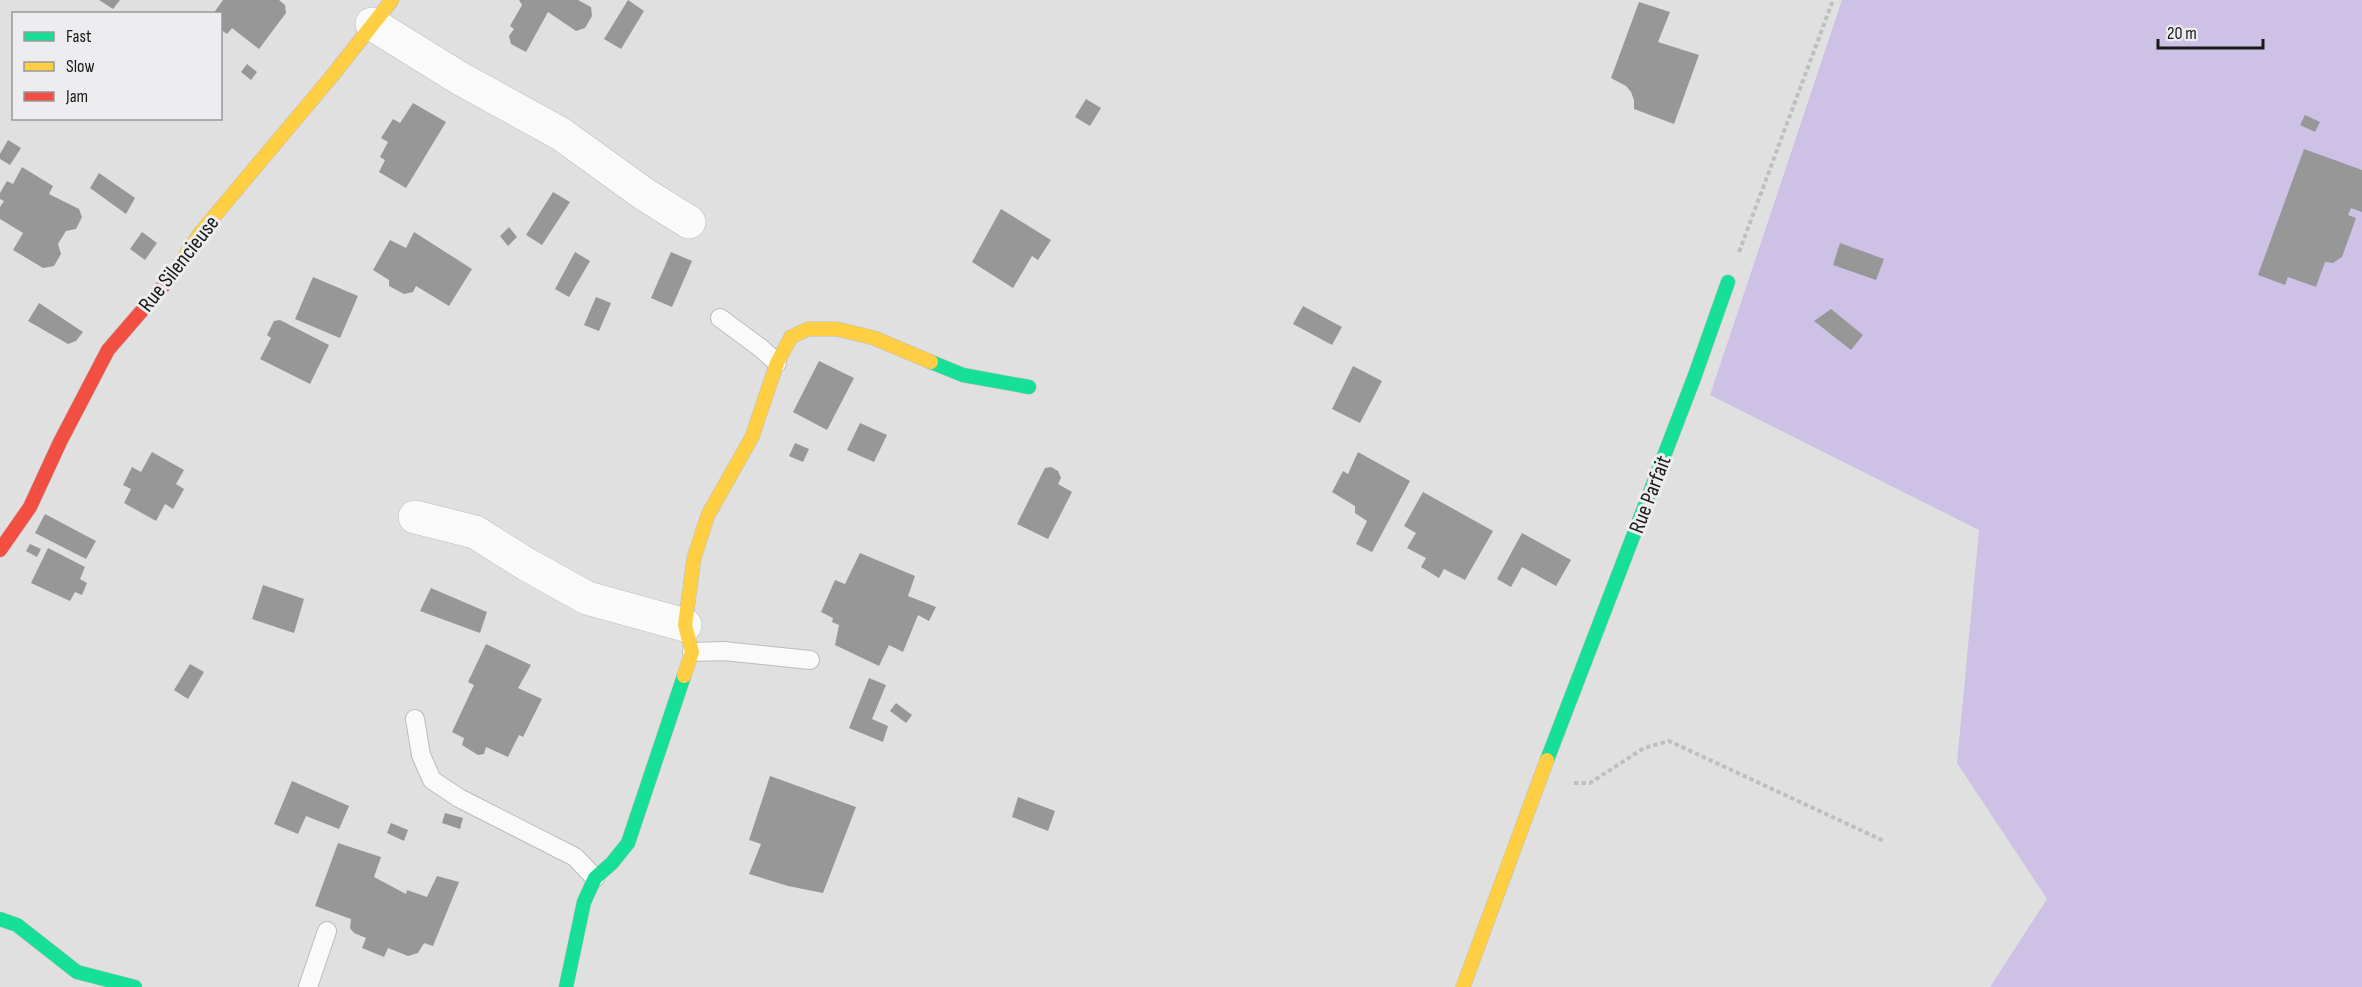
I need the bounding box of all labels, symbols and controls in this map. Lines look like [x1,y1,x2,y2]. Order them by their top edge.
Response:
legend [12,12,222,120]
scale bar [2158,12,2263,50]
text: 20 m [2167,23,2197,44]
text: Fast [66,26,92,47]
text: Slow [66,56,95,77]
text: Jam [65,86,88,107]
street label: Rue Silencieuse [133,210,225,318]
street label: Rue Parfait [1623,452,1678,537]

